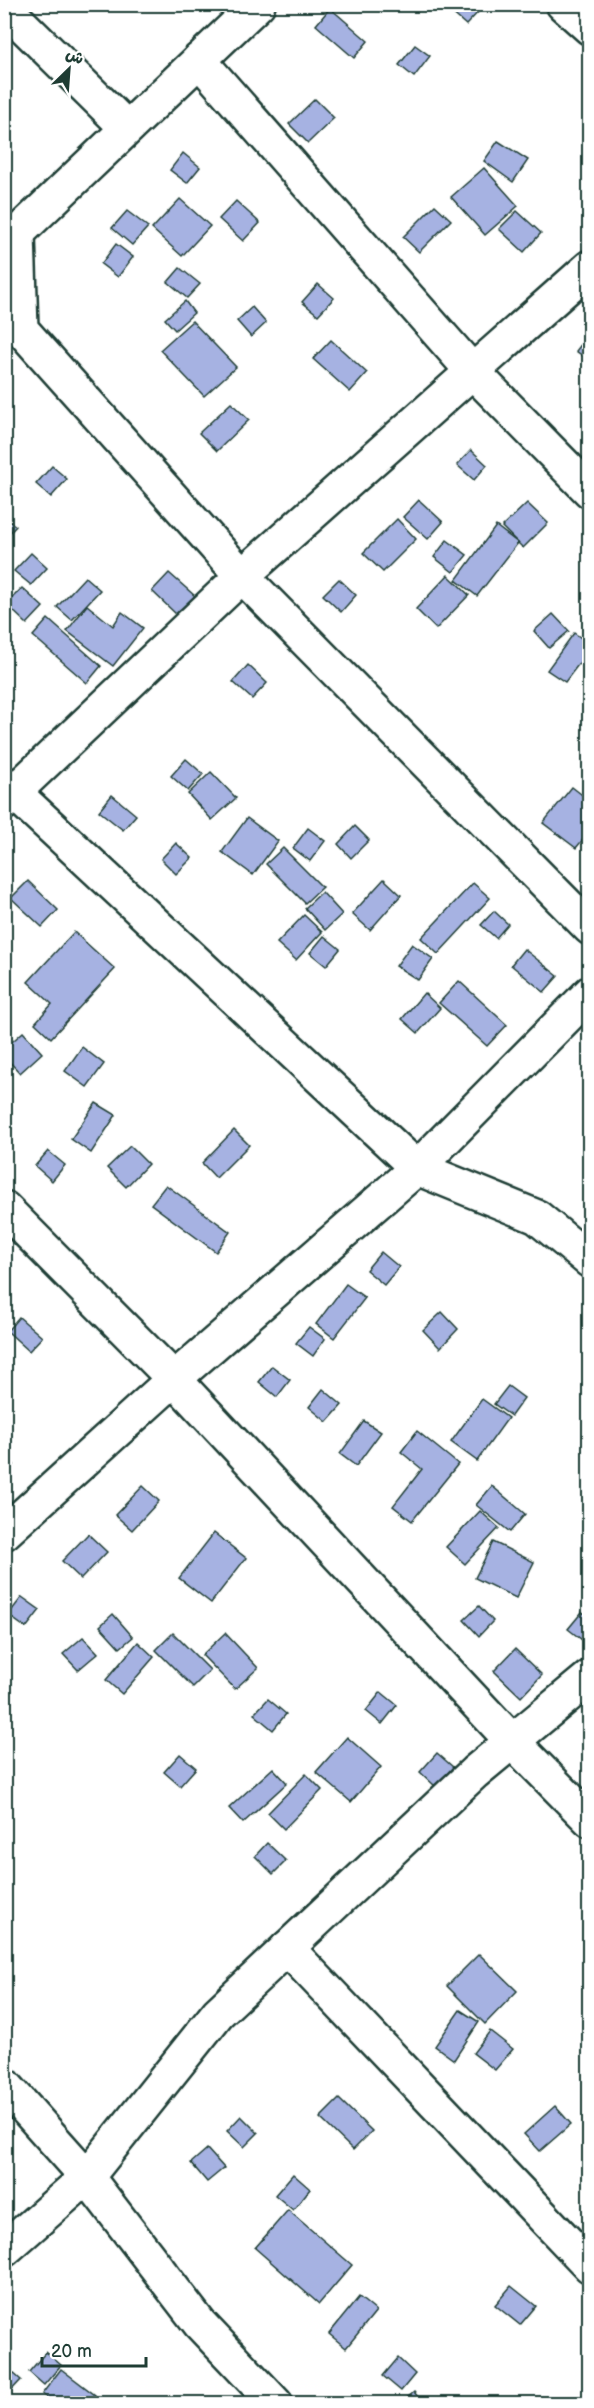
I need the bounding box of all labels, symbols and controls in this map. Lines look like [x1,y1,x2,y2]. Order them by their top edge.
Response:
north arrow [39,39,99,99]
text: ش [63,44,87,69]
scale bar [42,2330,146,2368]
text: 20 m [51,2341,92,2362]

